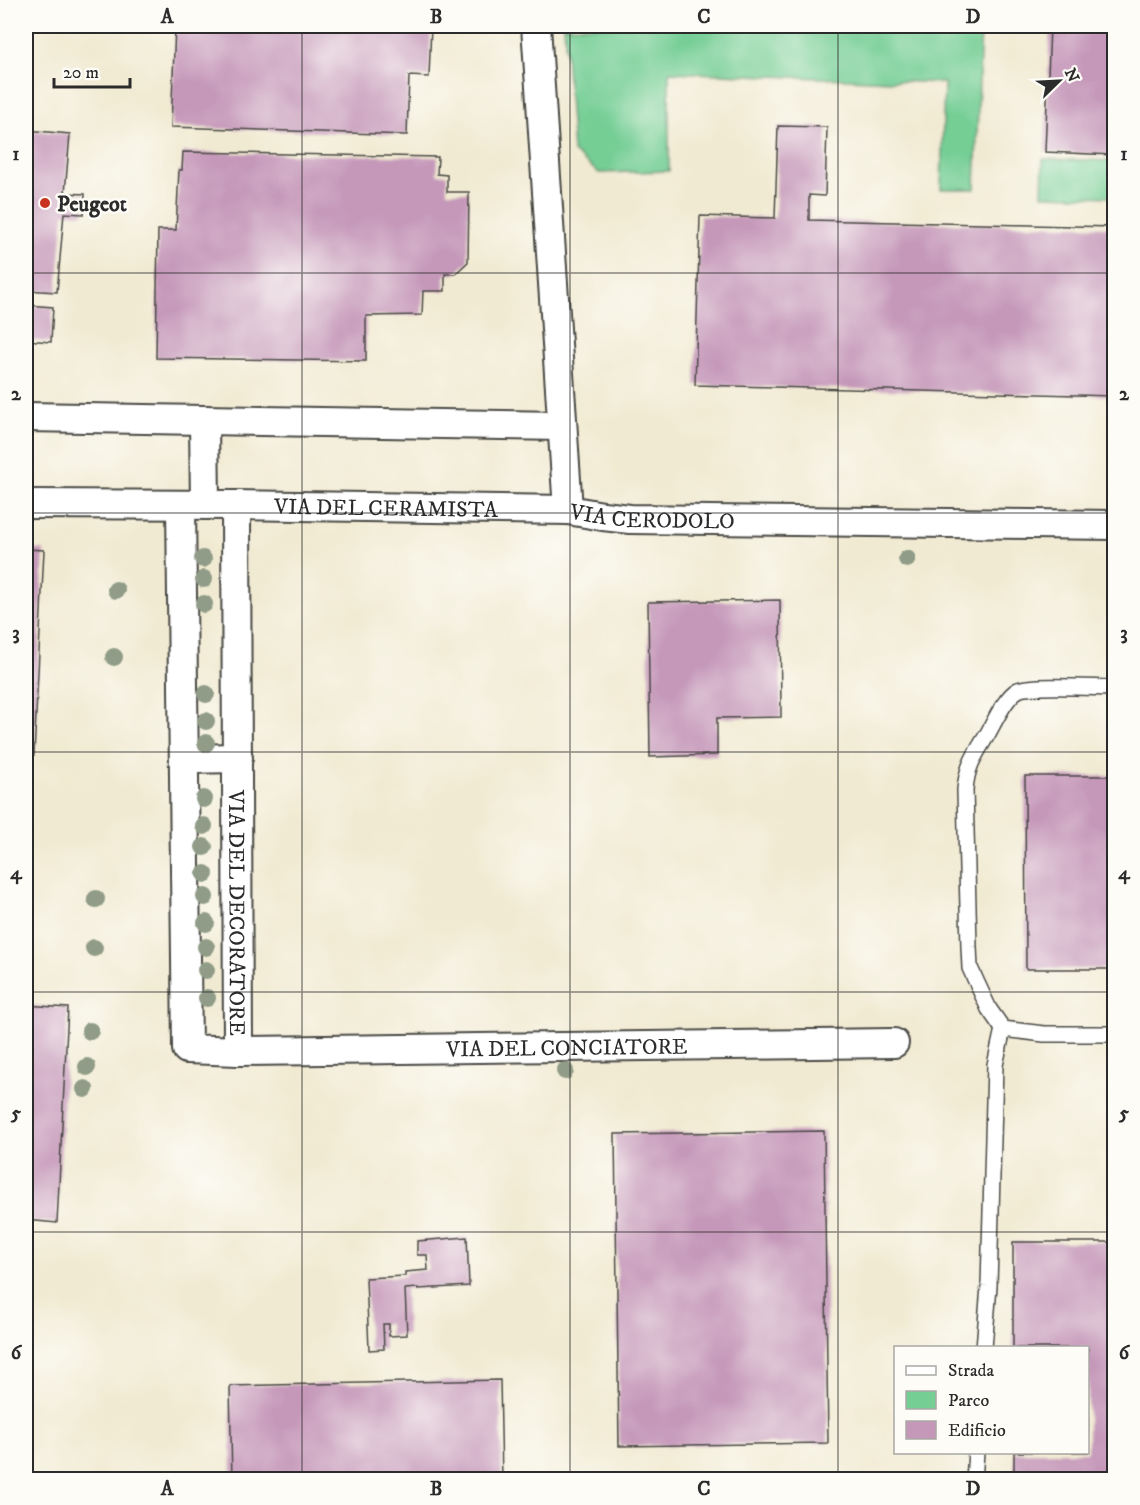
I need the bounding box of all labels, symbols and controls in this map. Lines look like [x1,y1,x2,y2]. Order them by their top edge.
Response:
text: A [160,5,175,30]
text: B [430,5,442,30]
text: C [697,5,711,30]
text: D [966,5,981,30]
scale bar [54,51,130,89]
north arrow [1029,51,1089,111]
text: 20 m [63,62,99,84]
text: N [1060,65,1084,85]
text: 1 [12,142,20,167]
text: 1 [1120,142,1128,167]
place label: Peugeot [57,191,127,218]
marker: Peugeot [38,196,52,210]
text: 2 [11,382,22,407]
text: 2 [1119,382,1130,407]
street label: VIA DEL CERAMISTA [273,494,499,524]
street label: VIA CERODOLO [567,498,735,535]
text: 3 [12,621,20,646]
text: 3 [1120,621,1128,646]
street label: VIA DEL DECORATORE [222,789,250,1036]
text: 4 [10,861,23,886]
text: 4 [1118,861,1131,886]
street label: VIA DEL CONCIATORE [445,1034,688,1063]
text: 5 [10,1101,21,1126]
text: 5 [1118,1101,1129,1126]
text: 6 [11,1341,23,1366]
text: 6 [1119,1341,1131,1366]
legend [894,1346,1089,1454]
text: Strada [948,1360,995,1382]
text: Parco [948,1390,989,1412]
text: Edificio [948,1420,1006,1442]
text: A [160,1477,175,1502]
text: B [430,1477,442,1502]
text: C [697,1477,711,1502]
text: D [966,1477,981,1502]

